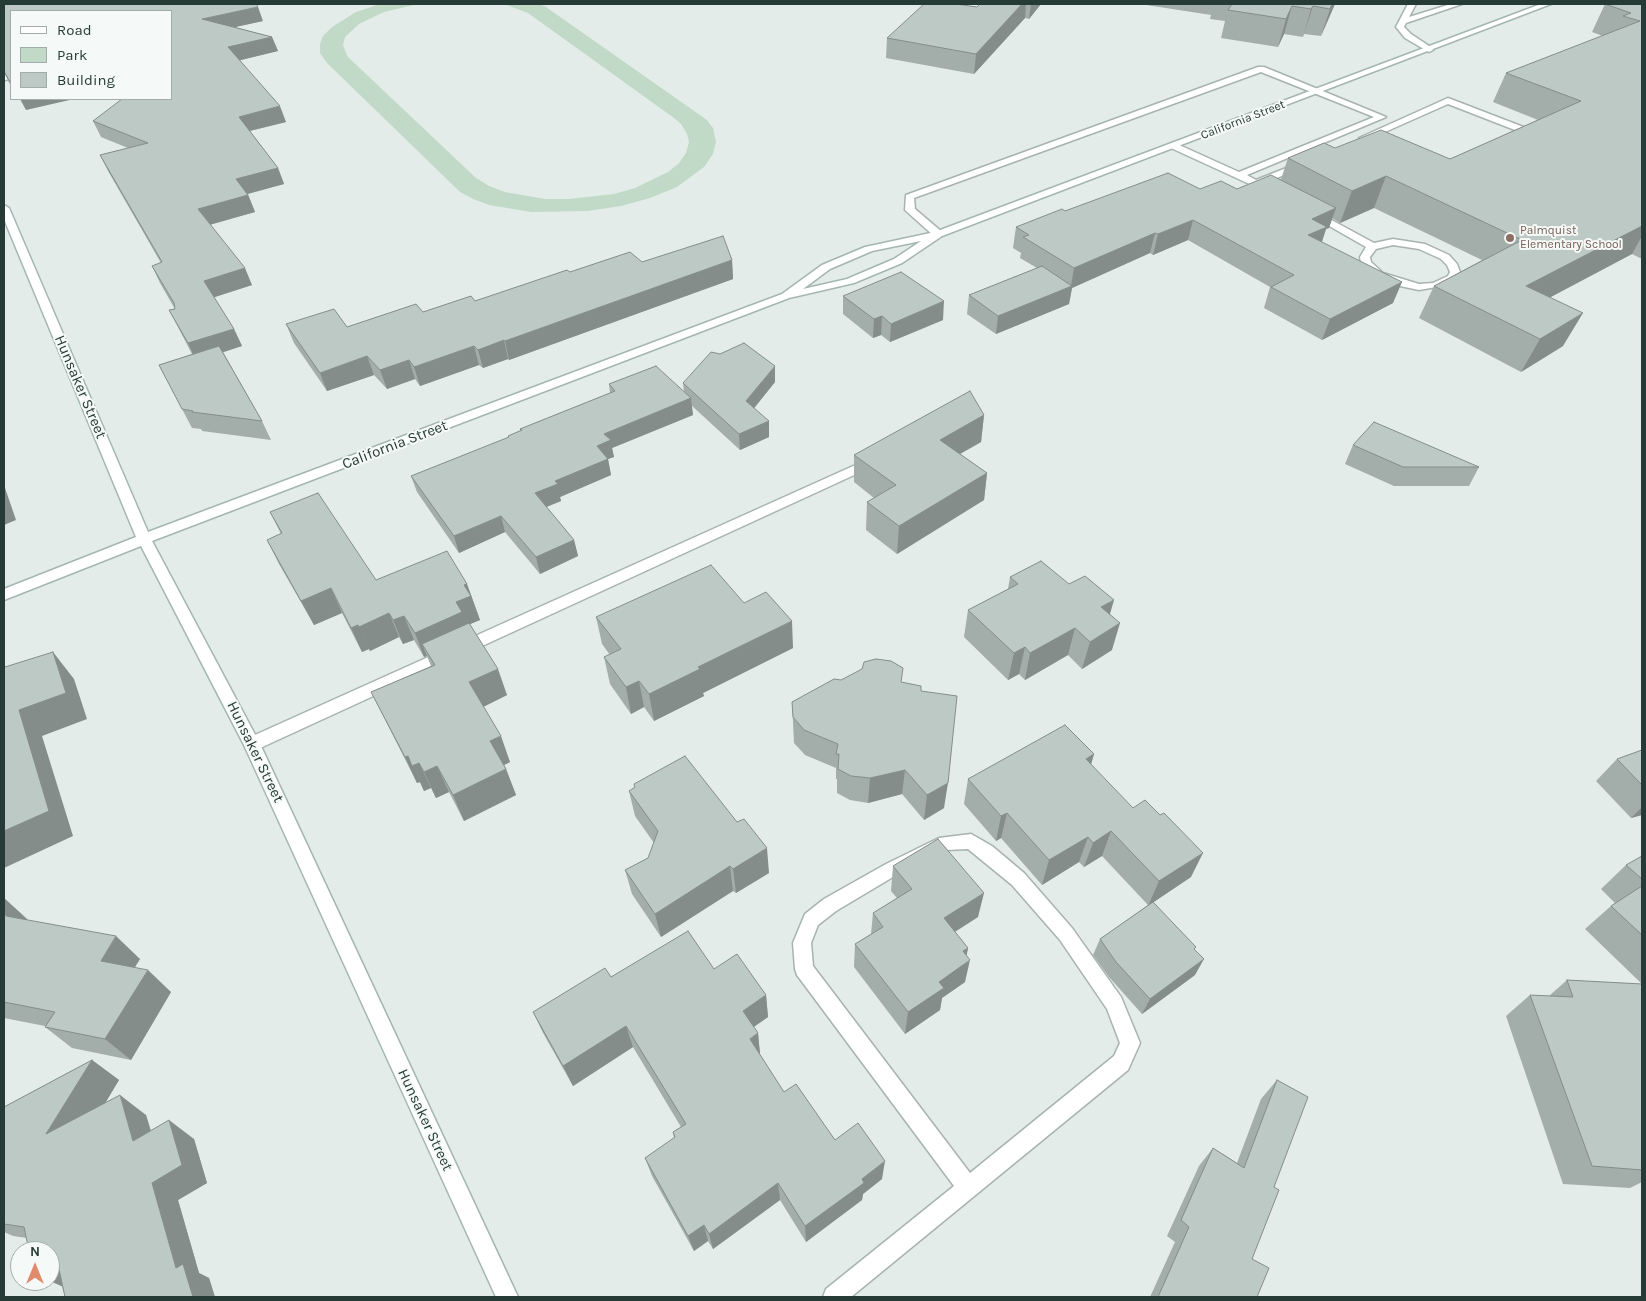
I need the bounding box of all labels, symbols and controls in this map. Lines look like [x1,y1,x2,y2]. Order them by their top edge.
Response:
legend [10,10,172,100]
text: Road [57,21,92,39]
text: Park [57,46,87,64]
text: Building [57,71,115,89]
street label: California Street [1199,97,1287,143]
place label: Palmquist Elementary School [1520,224,1622,252]
marker: Palmquist Elementary School [1504,232,1516,244]
street label: Hunsaker Street [50,333,110,441]
street label: California Street [340,417,450,473]
street label: Hunsaker Street [223,698,287,806]
street label: Hunsaker Street [393,1066,457,1174]
north arrow [10,1241,60,1291]
text: N [30,1243,40,1260]

